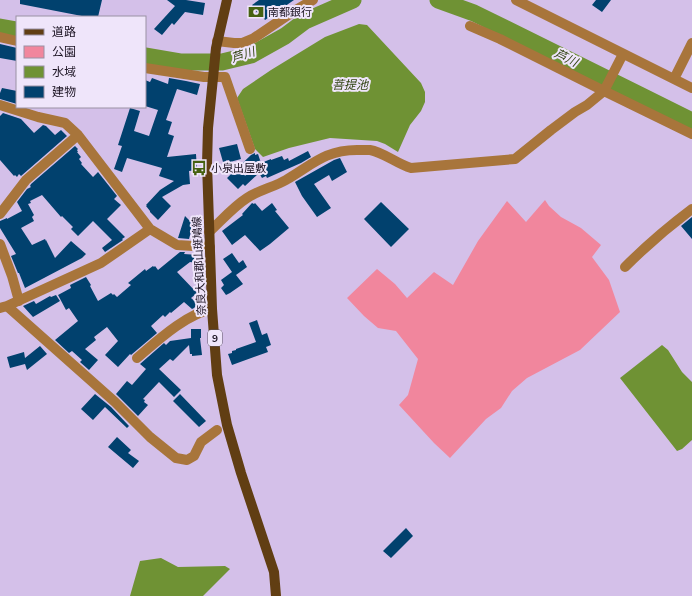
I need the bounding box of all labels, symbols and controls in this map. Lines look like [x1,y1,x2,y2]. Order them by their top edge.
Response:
bank icon: 南都銀行 [247,3,265,21]
place label: 南都銀行 [268,5,312,19]
legend [16,16,146,108]
text: 道路 [52,24,76,39]
water label: 芦川 [229,43,258,65]
text: 公園 [52,44,76,59]
water label: 芦川 [552,46,582,70]
text: 水域 [52,64,76,79]
water label: 菩提池 [332,77,369,92]
text: 建物 [52,84,76,99]
bus stop icon: 小泉出屋敷 [190,159,208,177]
place label: 小泉出屋敷 [211,161,266,175]
street label: 奈良大和郡山斑鳩線 [189,216,209,316]
road number: 9 [208,330,222,346]

